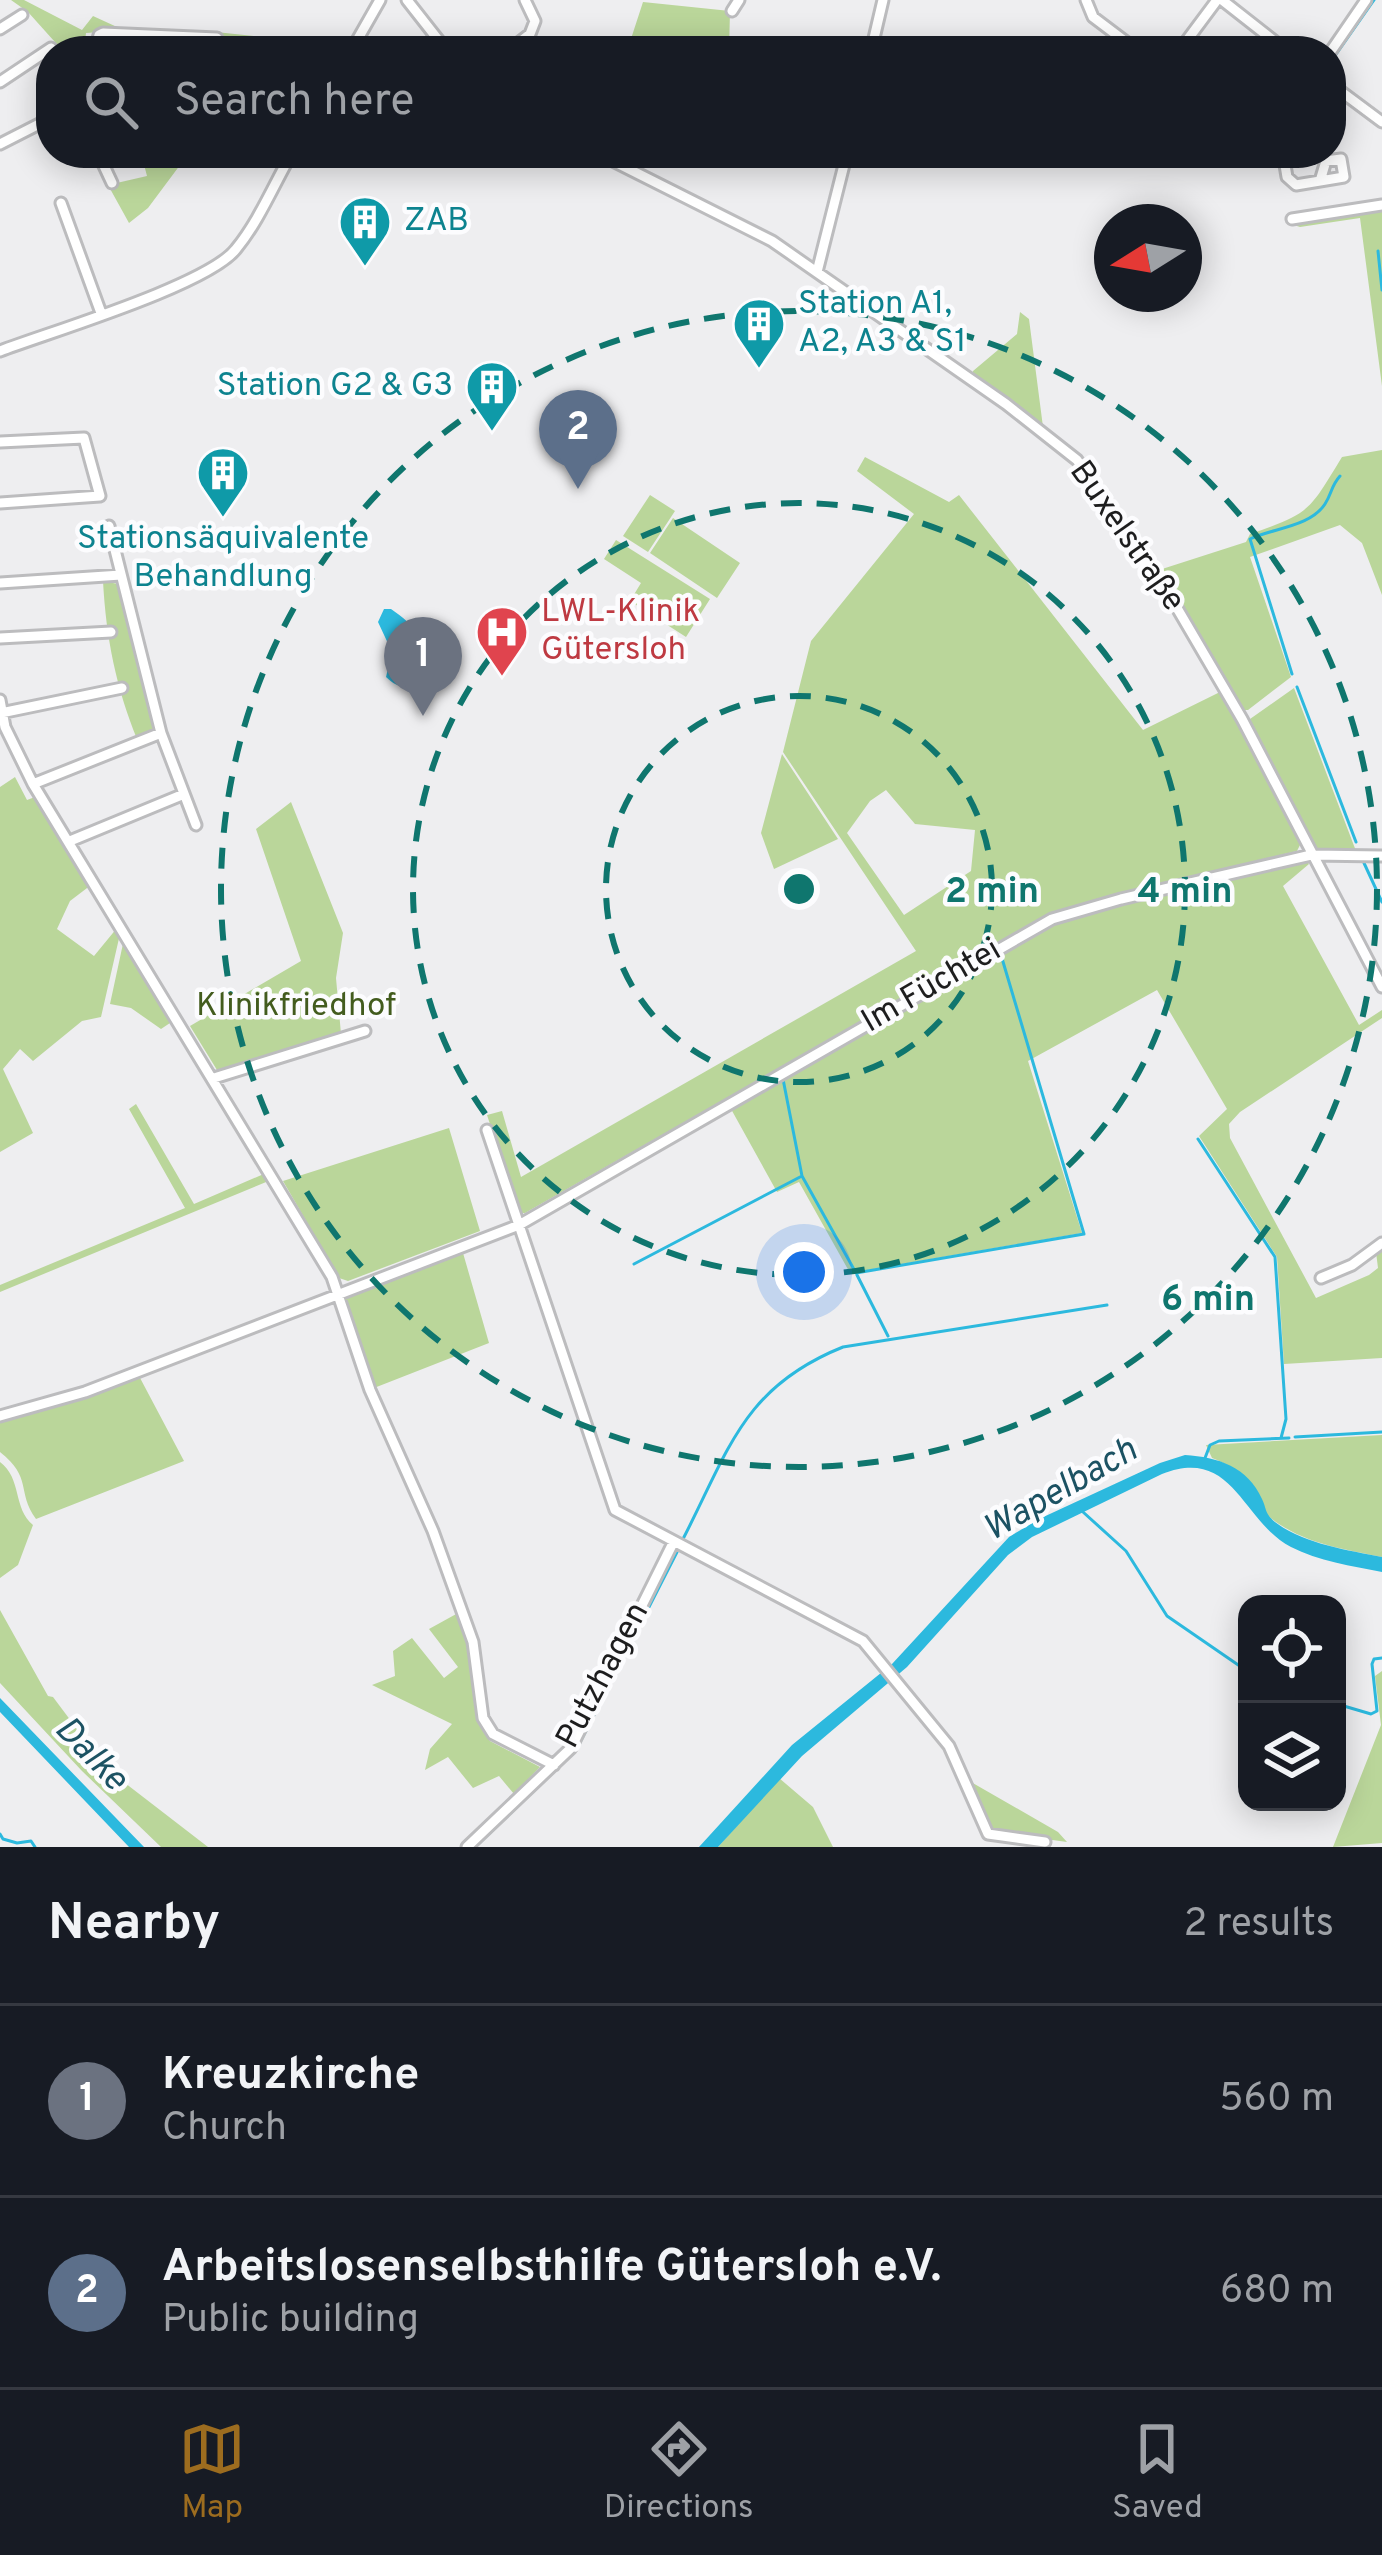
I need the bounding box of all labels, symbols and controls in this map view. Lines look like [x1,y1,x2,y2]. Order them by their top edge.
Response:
search box [36,36,1346,168]
icon: search [78,69,144,135]
text: Search here [174,74,414,131]
building icon: ZAB [337,194,393,268]
place label: ZAB [404,201,469,243]
north arrow [1094,204,1202,312]
place label: Station A1, A2, A3 & S1 [798,284,967,364]
building icon: Station A1, A2, A3 & S1 [731,296,787,370]
building icon: Station G2 & G3 [464,359,520,433]
place label: Station G2 & G3 [217,366,453,408]
pin: 2 [539,390,617,489]
building icon: Stationsäquivalente Behandlung [195,445,251,519]
street label: Buxelstraße [1059,453,1193,621]
place label: Stationsäquivalente Behandlung [77,519,369,599]
place label: LWL-Klinik Gütersloh [541,592,700,672]
hospital icon: LWL-Klinik Gütersloh [474,604,530,678]
pin: 1 [384,617,462,716]
centre of rings [778,868,820,910]
text: 2 min [945,870,1039,916]
text: 4 min [1137,870,1233,916]
street label: Im Füchtei [855,930,1009,1044]
park label: Klinikfriedhof [196,986,396,1028]
your location [774,1242,834,1302]
text: 6 min [1161,1278,1255,1324]
water label: Wapelbach [976,1428,1147,1553]
map controls [1238,1595,1346,1811]
button: locate [1238,1595,1346,1703]
street label: Putzhagen [548,1596,660,1756]
button: layers [1238,1703,1346,1811]
water label: Dalke [43,1708,137,1802]
text: Nearby [48,1893,220,1958]
text: 2 results [1183,1901,1334,1950]
text: Kreuzkirche [162,2048,419,2105]
text: 1 [79,2076,95,2125]
text: 560 m [1219,2076,1334,2125]
text: Church [162,2105,287,2154]
text: Arbeitslosenselbsthilfe Gütersloh e.V. [162,2240,942,2297]
text: 2 [75,2268,99,2317]
text: 680 m [1220,2268,1334,2317]
text: Public building [162,2297,419,2346]
tab: Map [179,2416,245,2530]
tab: Directions [604,2416,754,2530]
tab: Saved [1112,2416,1203,2530]

